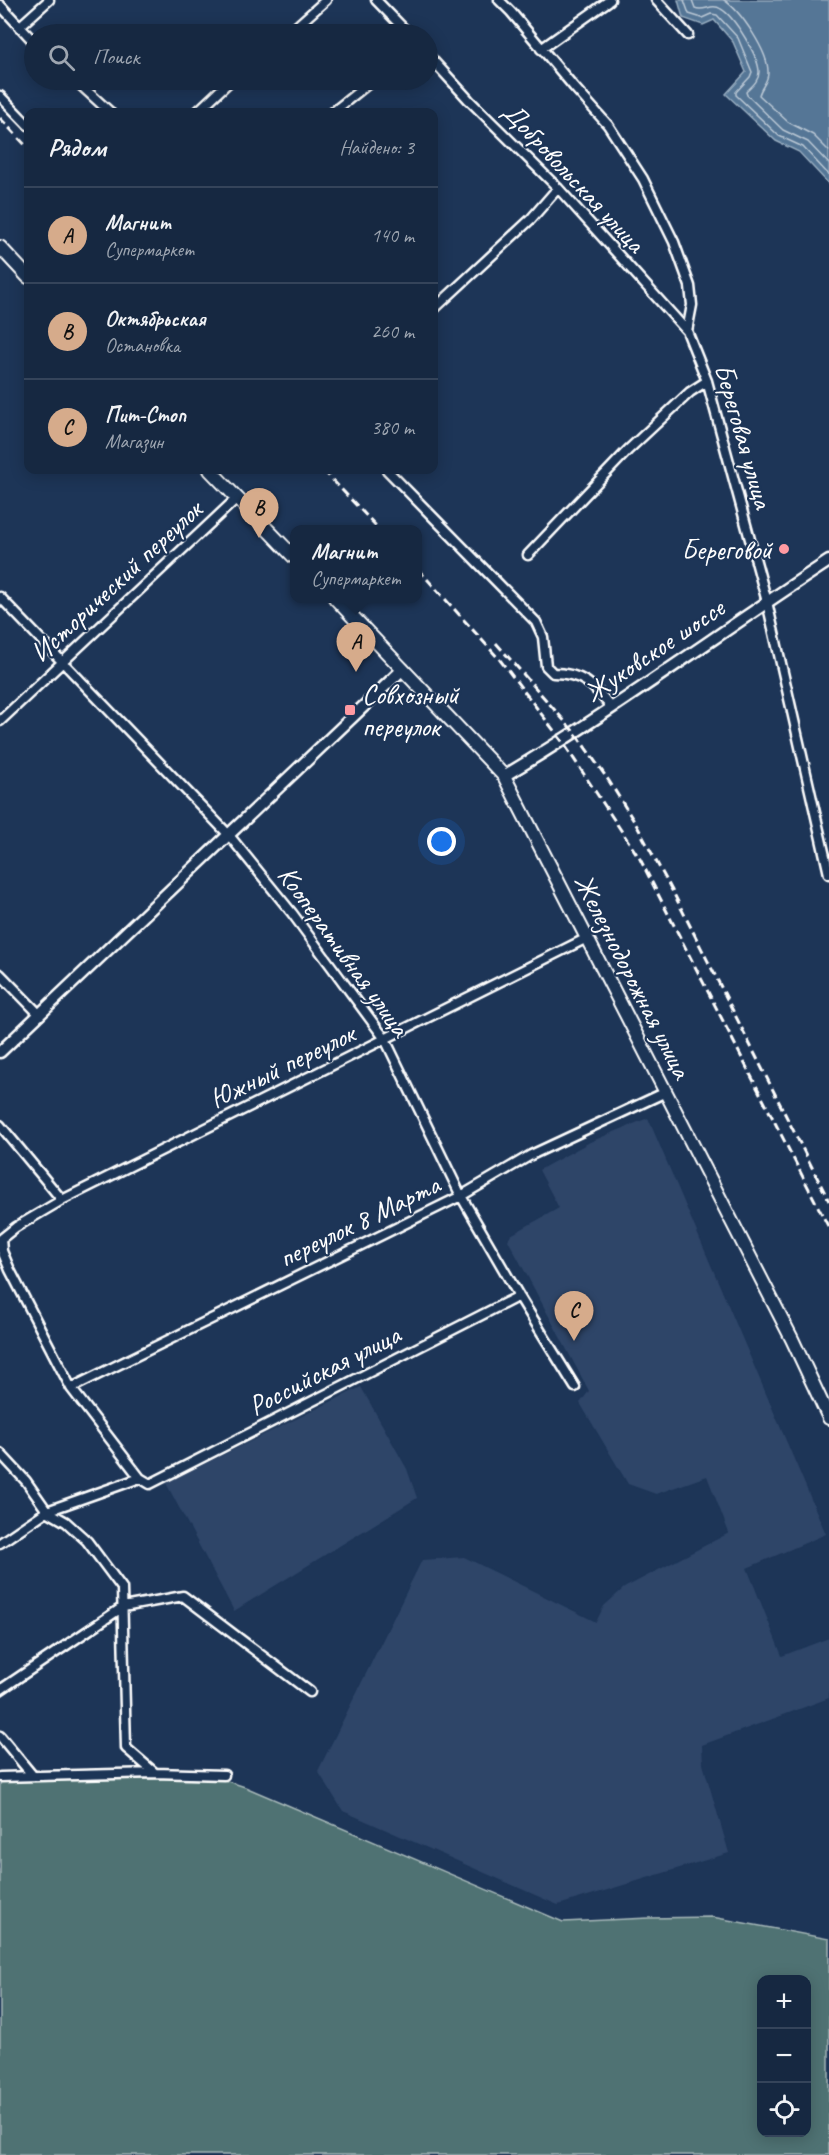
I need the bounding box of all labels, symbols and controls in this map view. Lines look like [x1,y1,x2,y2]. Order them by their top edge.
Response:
search box [24,24,438,90]
icon: search [45,41,78,74]
text: Поиск [93,43,139,71]
street label: Добровольская улица [495,94,654,261]
text: Рядом [48,131,106,164]
text: Найдено: 3 [339,135,414,160]
text: Магнит [105,209,171,237]
text: A [62,223,73,248]
text: 140 m [371,223,414,248]
text: Супермаркет [105,237,194,262]
text: Октябрьская [105,305,206,333]
text: B [62,319,73,344]
text: 260 m [371,319,414,344]
text: Остановка [105,333,180,358]
street label: Береговая улица [707,360,782,514]
text: Пит-Стоп [105,401,187,429]
text: C [63,415,72,440]
text: 380 m [371,415,414,440]
text: Магазин [105,429,163,454]
pin: B [240,488,278,538]
street label: Исторический переулок [23,491,211,670]
popup [290,525,422,603]
place label: Береговой [681,532,773,567]
text: Магнит [311,538,378,566]
marker: Береговой [777,542,791,556]
text: Супермаркет [311,566,401,591]
street label: Жуковское шоссе [577,589,732,710]
pin: A [336,622,376,672]
place label: Совхозный переулок [362,677,460,744]
marker: Совхозный переулок [343,703,357,717]
your location [427,827,456,856]
street label: Кооперативная улица [270,859,419,1045]
street label: Железнодорожная улица [566,868,701,1086]
street label: Южный переулок [204,1015,363,1116]
street label: переулок 8 Марта [273,1166,447,1275]
pin: C [554,1292,594,1341]
street label: Российская улица [242,1316,407,1423]
map controls [757,1975,811,2137]
button: + [757,1975,811,2029]
button: − [757,2029,811,2083]
button: locate [757,2083,811,2137]

